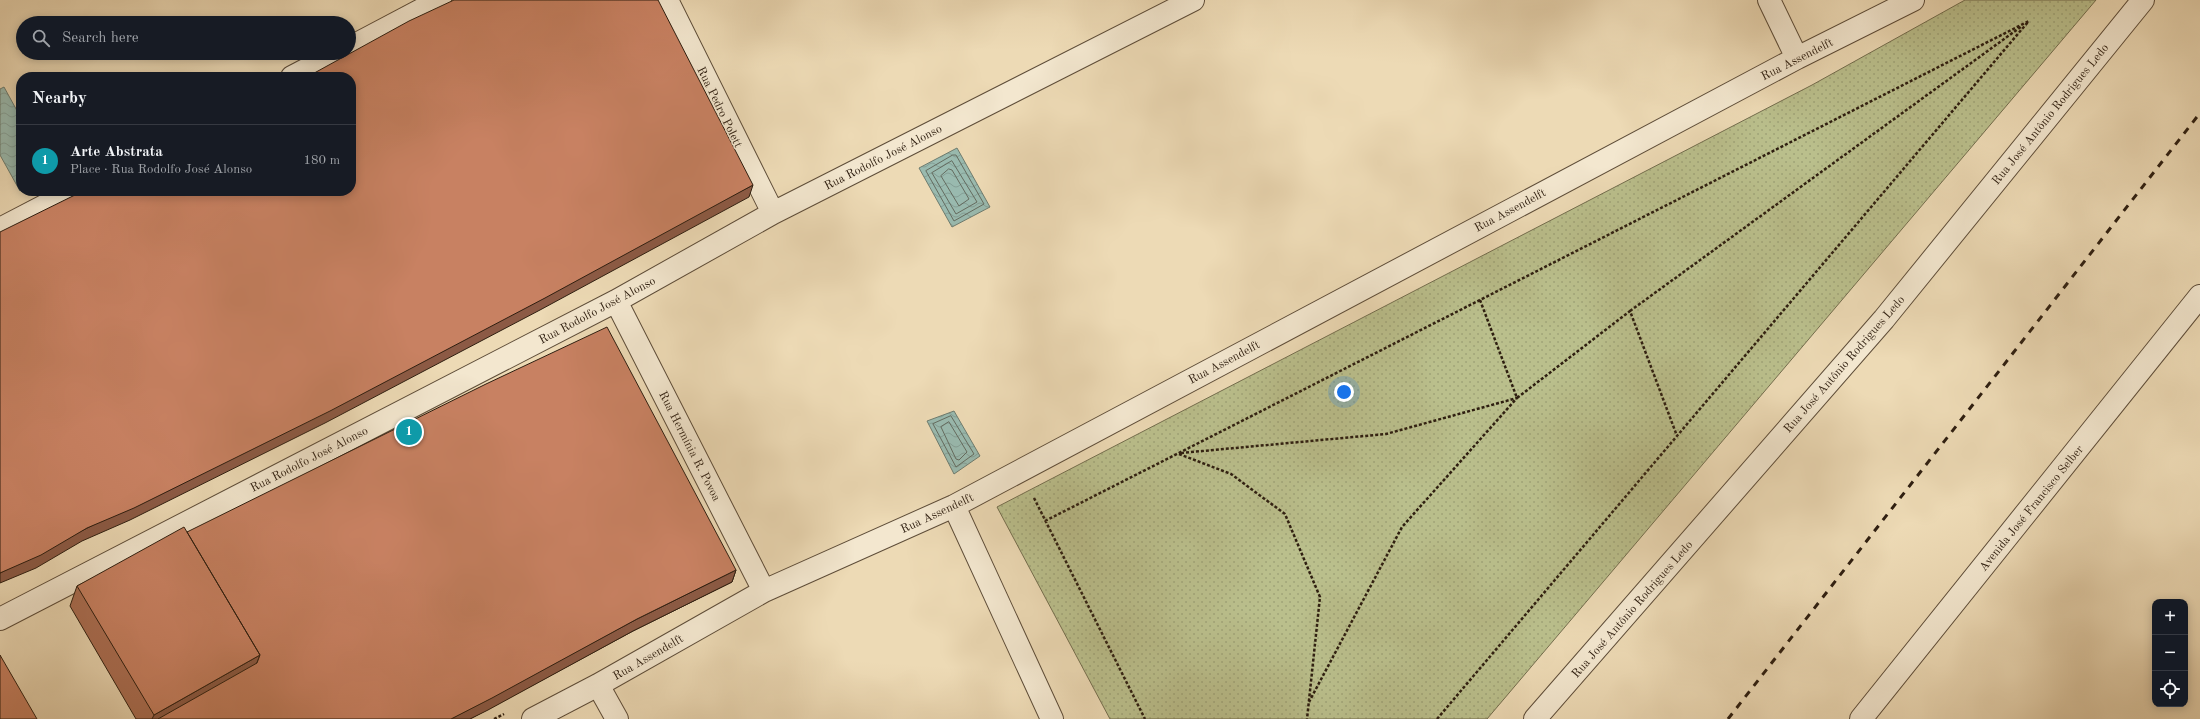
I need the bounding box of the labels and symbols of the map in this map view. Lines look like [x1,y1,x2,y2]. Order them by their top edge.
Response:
street label: Rua Assendelft [1760,37,1835,83]
street label: Rua José Antônio Rodrigues Ledo [1990,42,2111,187]
street label: Rua Pedro Polett [694,65,744,150]
street label: Rua Rodolfo José Alonso [823,123,944,193]
street label: Rua Assendelft [1473,187,1548,235]
street label: Rua Rodolfo José Alonso [537,275,658,347]
street label: Rua José Antônio Rodrigues Ledo [1782,294,1907,436]
street label: Rua Assendelft [1187,339,1262,387]
your location [1334,382,1354,402]
street label: Rua Hermínia R. Povoa [656,389,722,504]
pin: 1 [396,417,422,447]
street label: Rua Rodolfo José Alonso [249,425,370,495]
street label: Avenida José Francisco Selber [1977,443,2086,574]
street label: Rua Assendelft [899,492,976,536]
street label: Rua José Antônio Rodrigues Ledo [1570,539,1695,681]
street label: Rua Assendelft [611,633,686,683]

